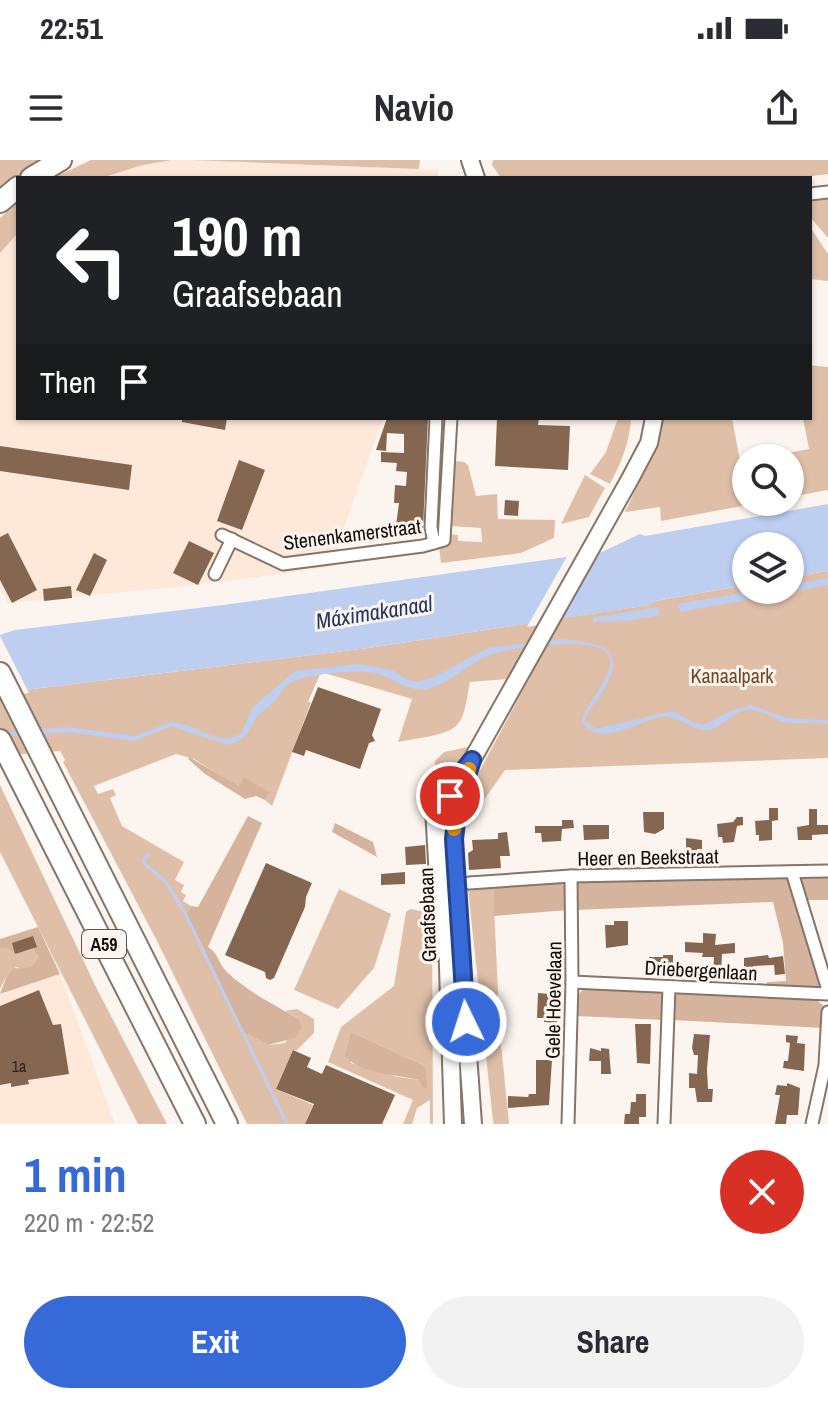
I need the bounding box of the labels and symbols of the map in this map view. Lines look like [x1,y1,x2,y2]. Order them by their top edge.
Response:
street label: Stenenkamerstraat [282,512,423,556]
water label: Máximakanaal [314,588,435,636]
park label: Kanaalpark [691,662,774,689]
pin [416,762,484,830]
street label: Heer en Beekstraat [577,842,719,872]
street label: Graafsebaan [412,867,442,963]
road number: A59 [82,930,126,958]
street label: Gele Hoevelaan [538,941,568,1059]
street label: Driebergenlaan [644,954,758,986]
position arrow [424,980,508,1064]
house number: 1a [12,1055,27,1077]

